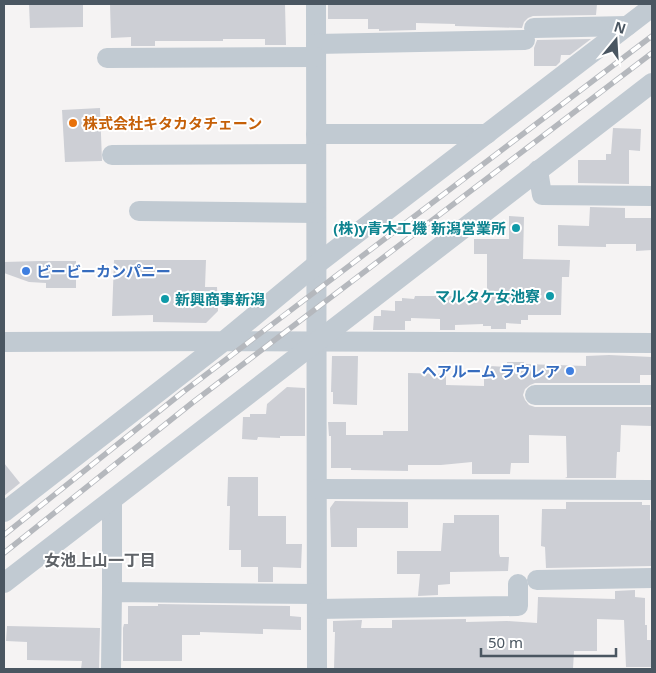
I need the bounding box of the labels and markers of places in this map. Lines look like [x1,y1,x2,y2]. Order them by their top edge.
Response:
place label: 株式会社キタカタチェーン [83,113,262,133]
marker: 株式会社キタカタチェーン [67,117,79,129]
place label: (株)y青木工機 新潟営業所 [333,218,506,238]
marker: (株)y青木工機 新潟営業所 [510,222,522,234]
place label: ビービーカンパニー [36,261,171,281]
marker: ビービーカンパニー [20,265,32,277]
place label: マルタケ女池寮 [435,286,540,306]
place label: 新興商事新潟 [175,289,265,309]
marker: マルタケ女池寮 [544,290,556,302]
marker: 新興商事新潟 [159,293,171,305]
place label: ヘアルーム ラウレア [422,361,560,381]
marker: ヘアルーム ラウレア [564,365,576,377]

